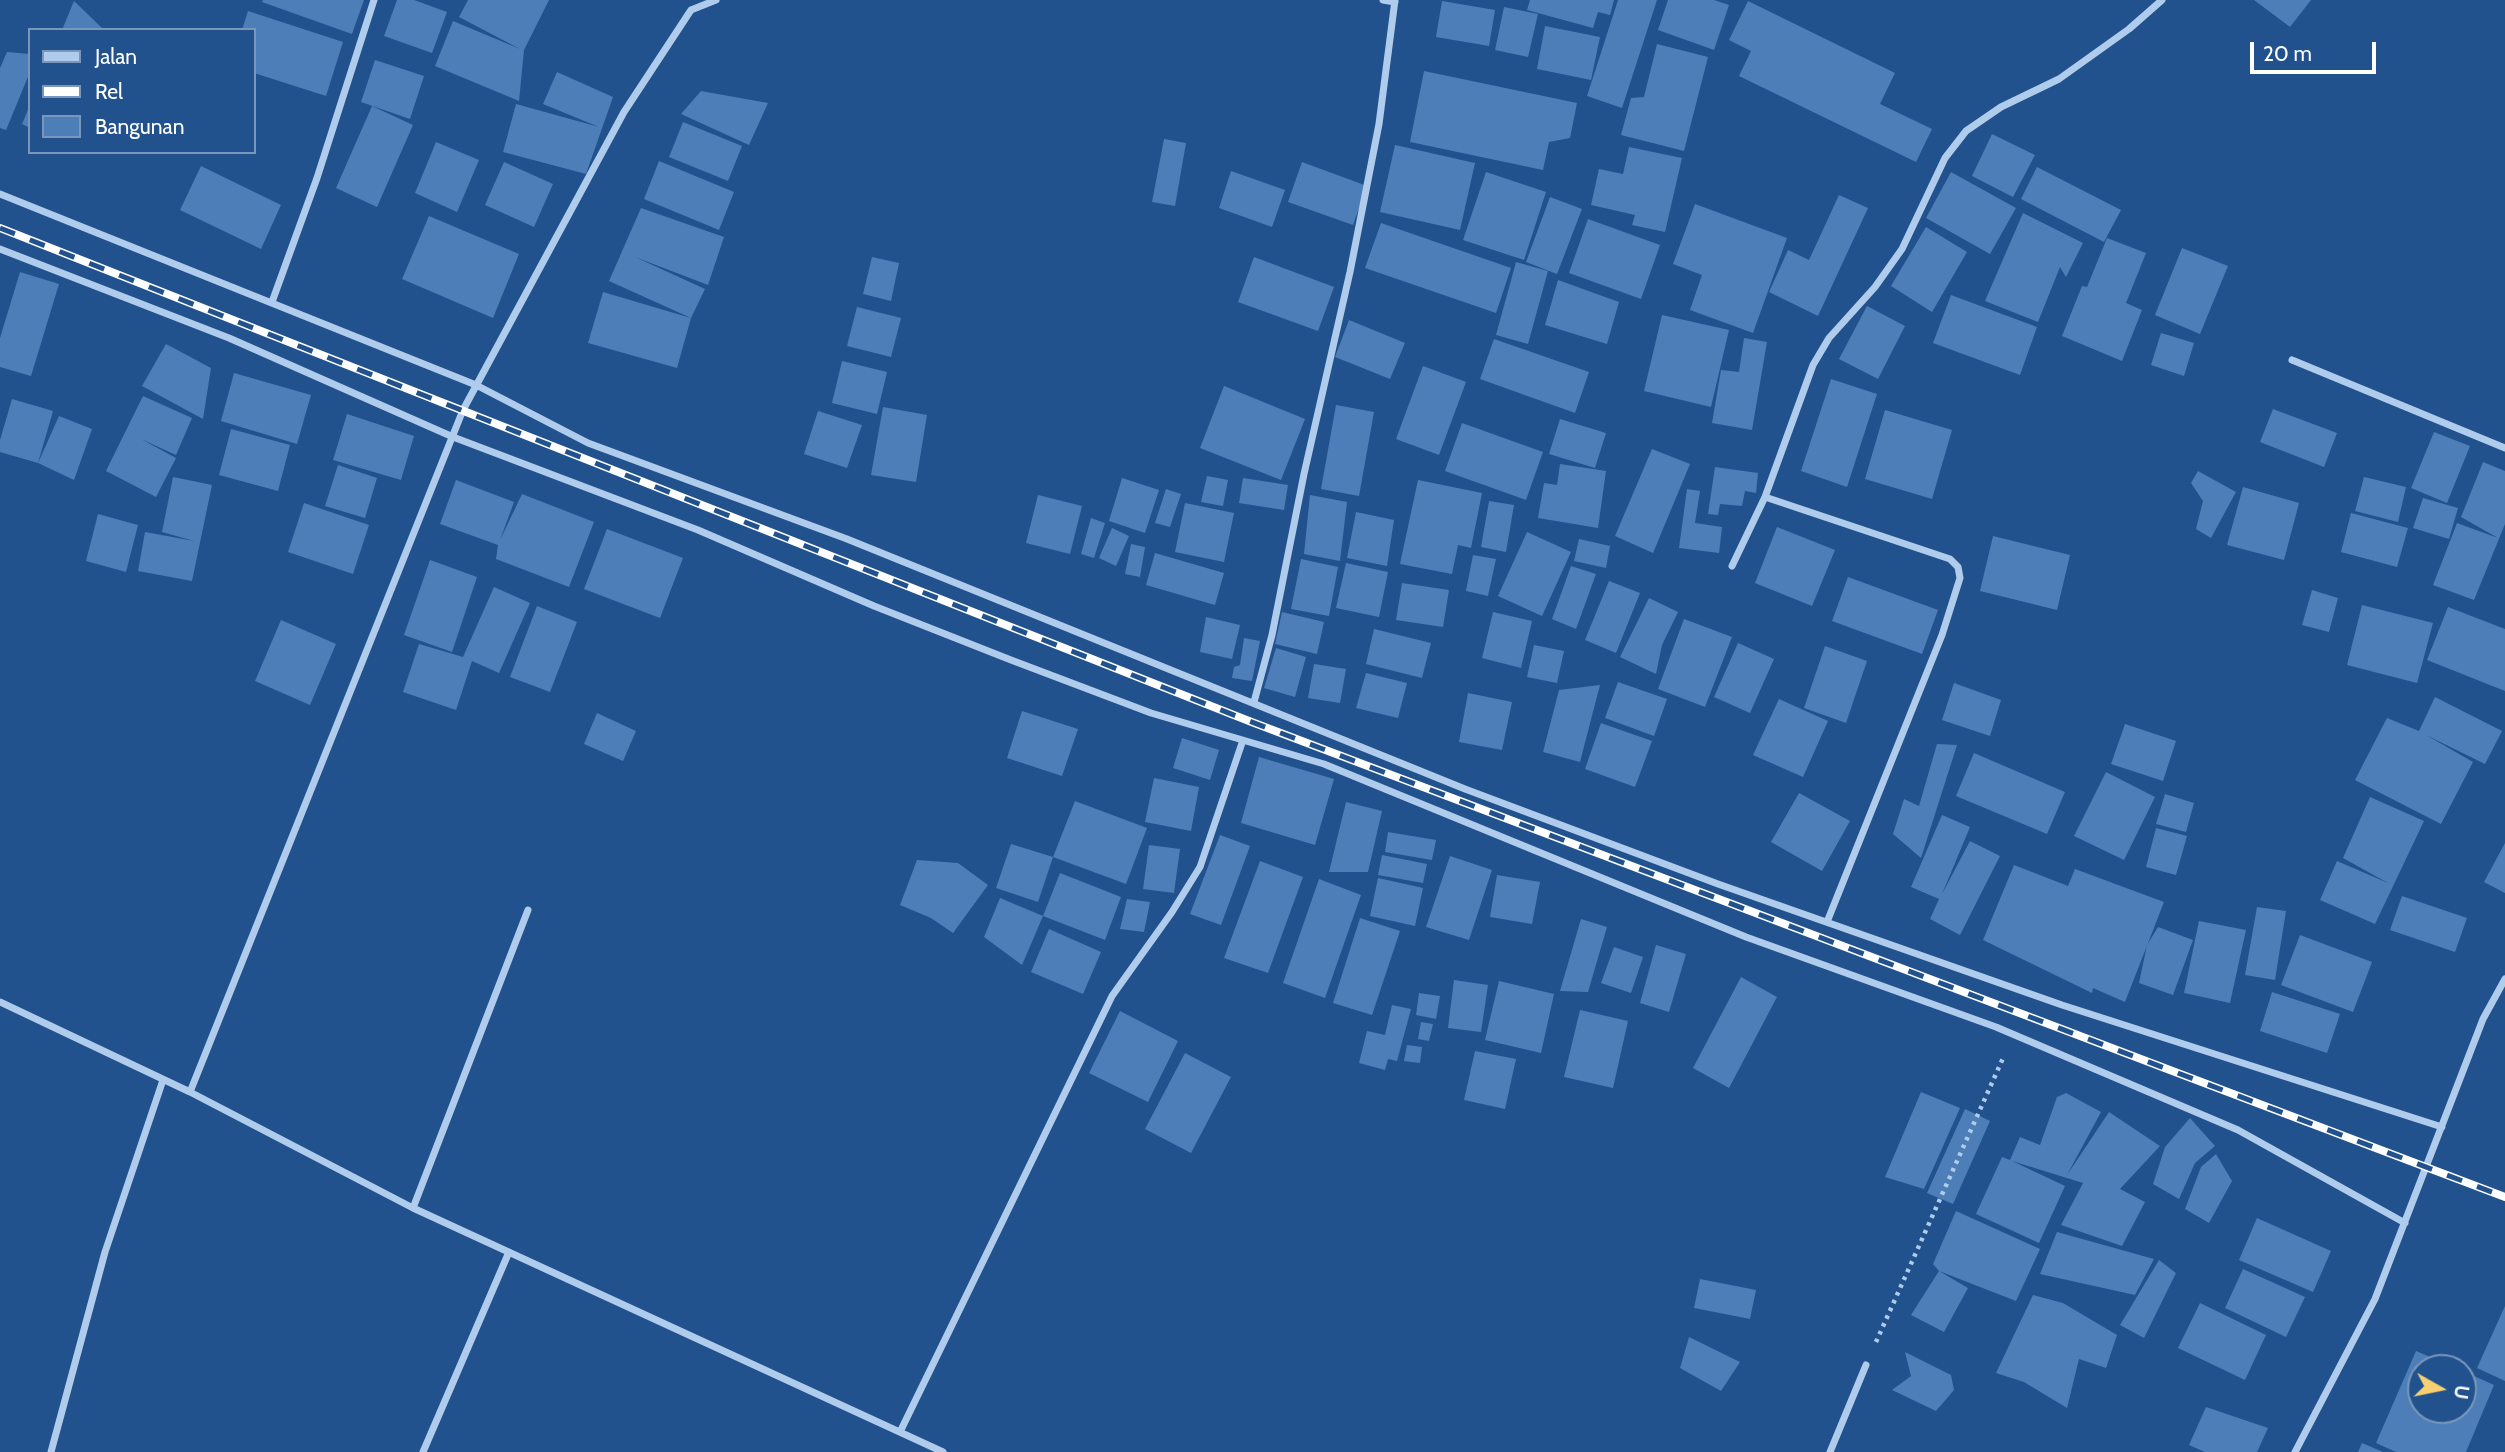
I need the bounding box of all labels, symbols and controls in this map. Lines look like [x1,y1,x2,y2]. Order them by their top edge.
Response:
legend [28,28,256,154]
scale bar [2253,28,2379,72]
text: 20 m [2263,41,2312,66]
text: Jalan [95,44,137,69]
text: Rel [95,79,123,104]
text: Bangunan [95,114,184,139]
north arrow [2407,1354,2477,1424]
text: U [2449,1384,2474,1401]

